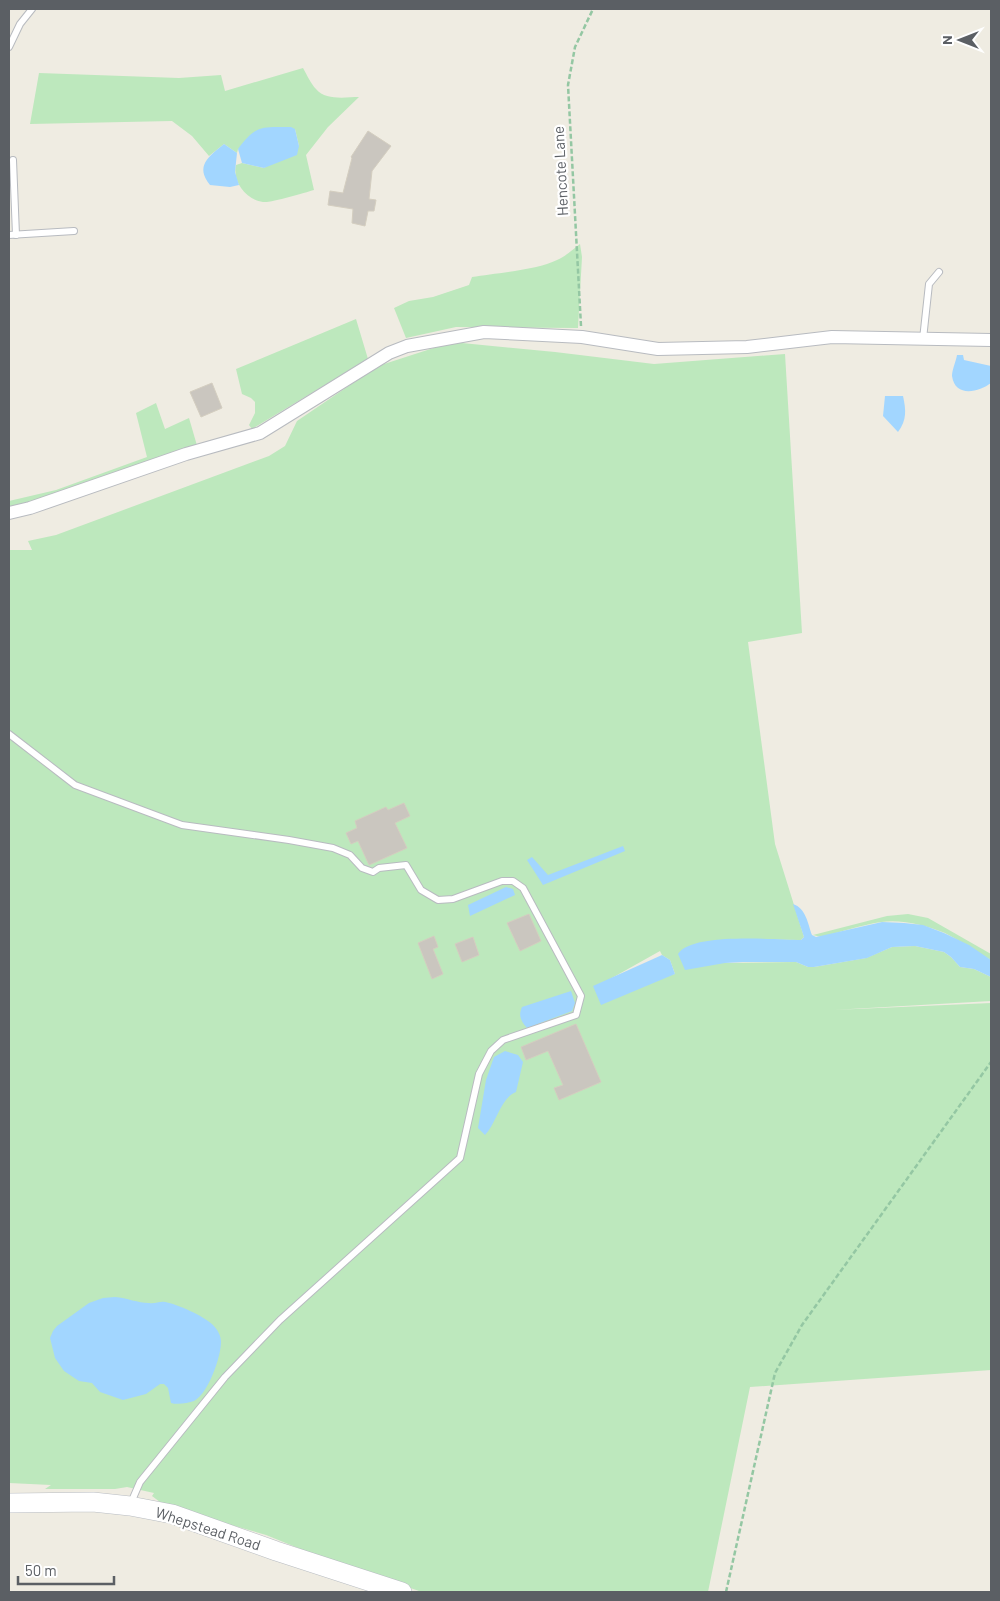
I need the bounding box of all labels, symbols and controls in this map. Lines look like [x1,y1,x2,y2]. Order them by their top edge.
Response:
north arrow [935,15,985,65]
text: N [938,35,955,45]
street label: Hencote Lane [549,126,571,216]
street label: Whepstead Road [153,1503,263,1554]
scale bar [18,1554,114,1586]
text: 50 m [25,1561,57,1579]

